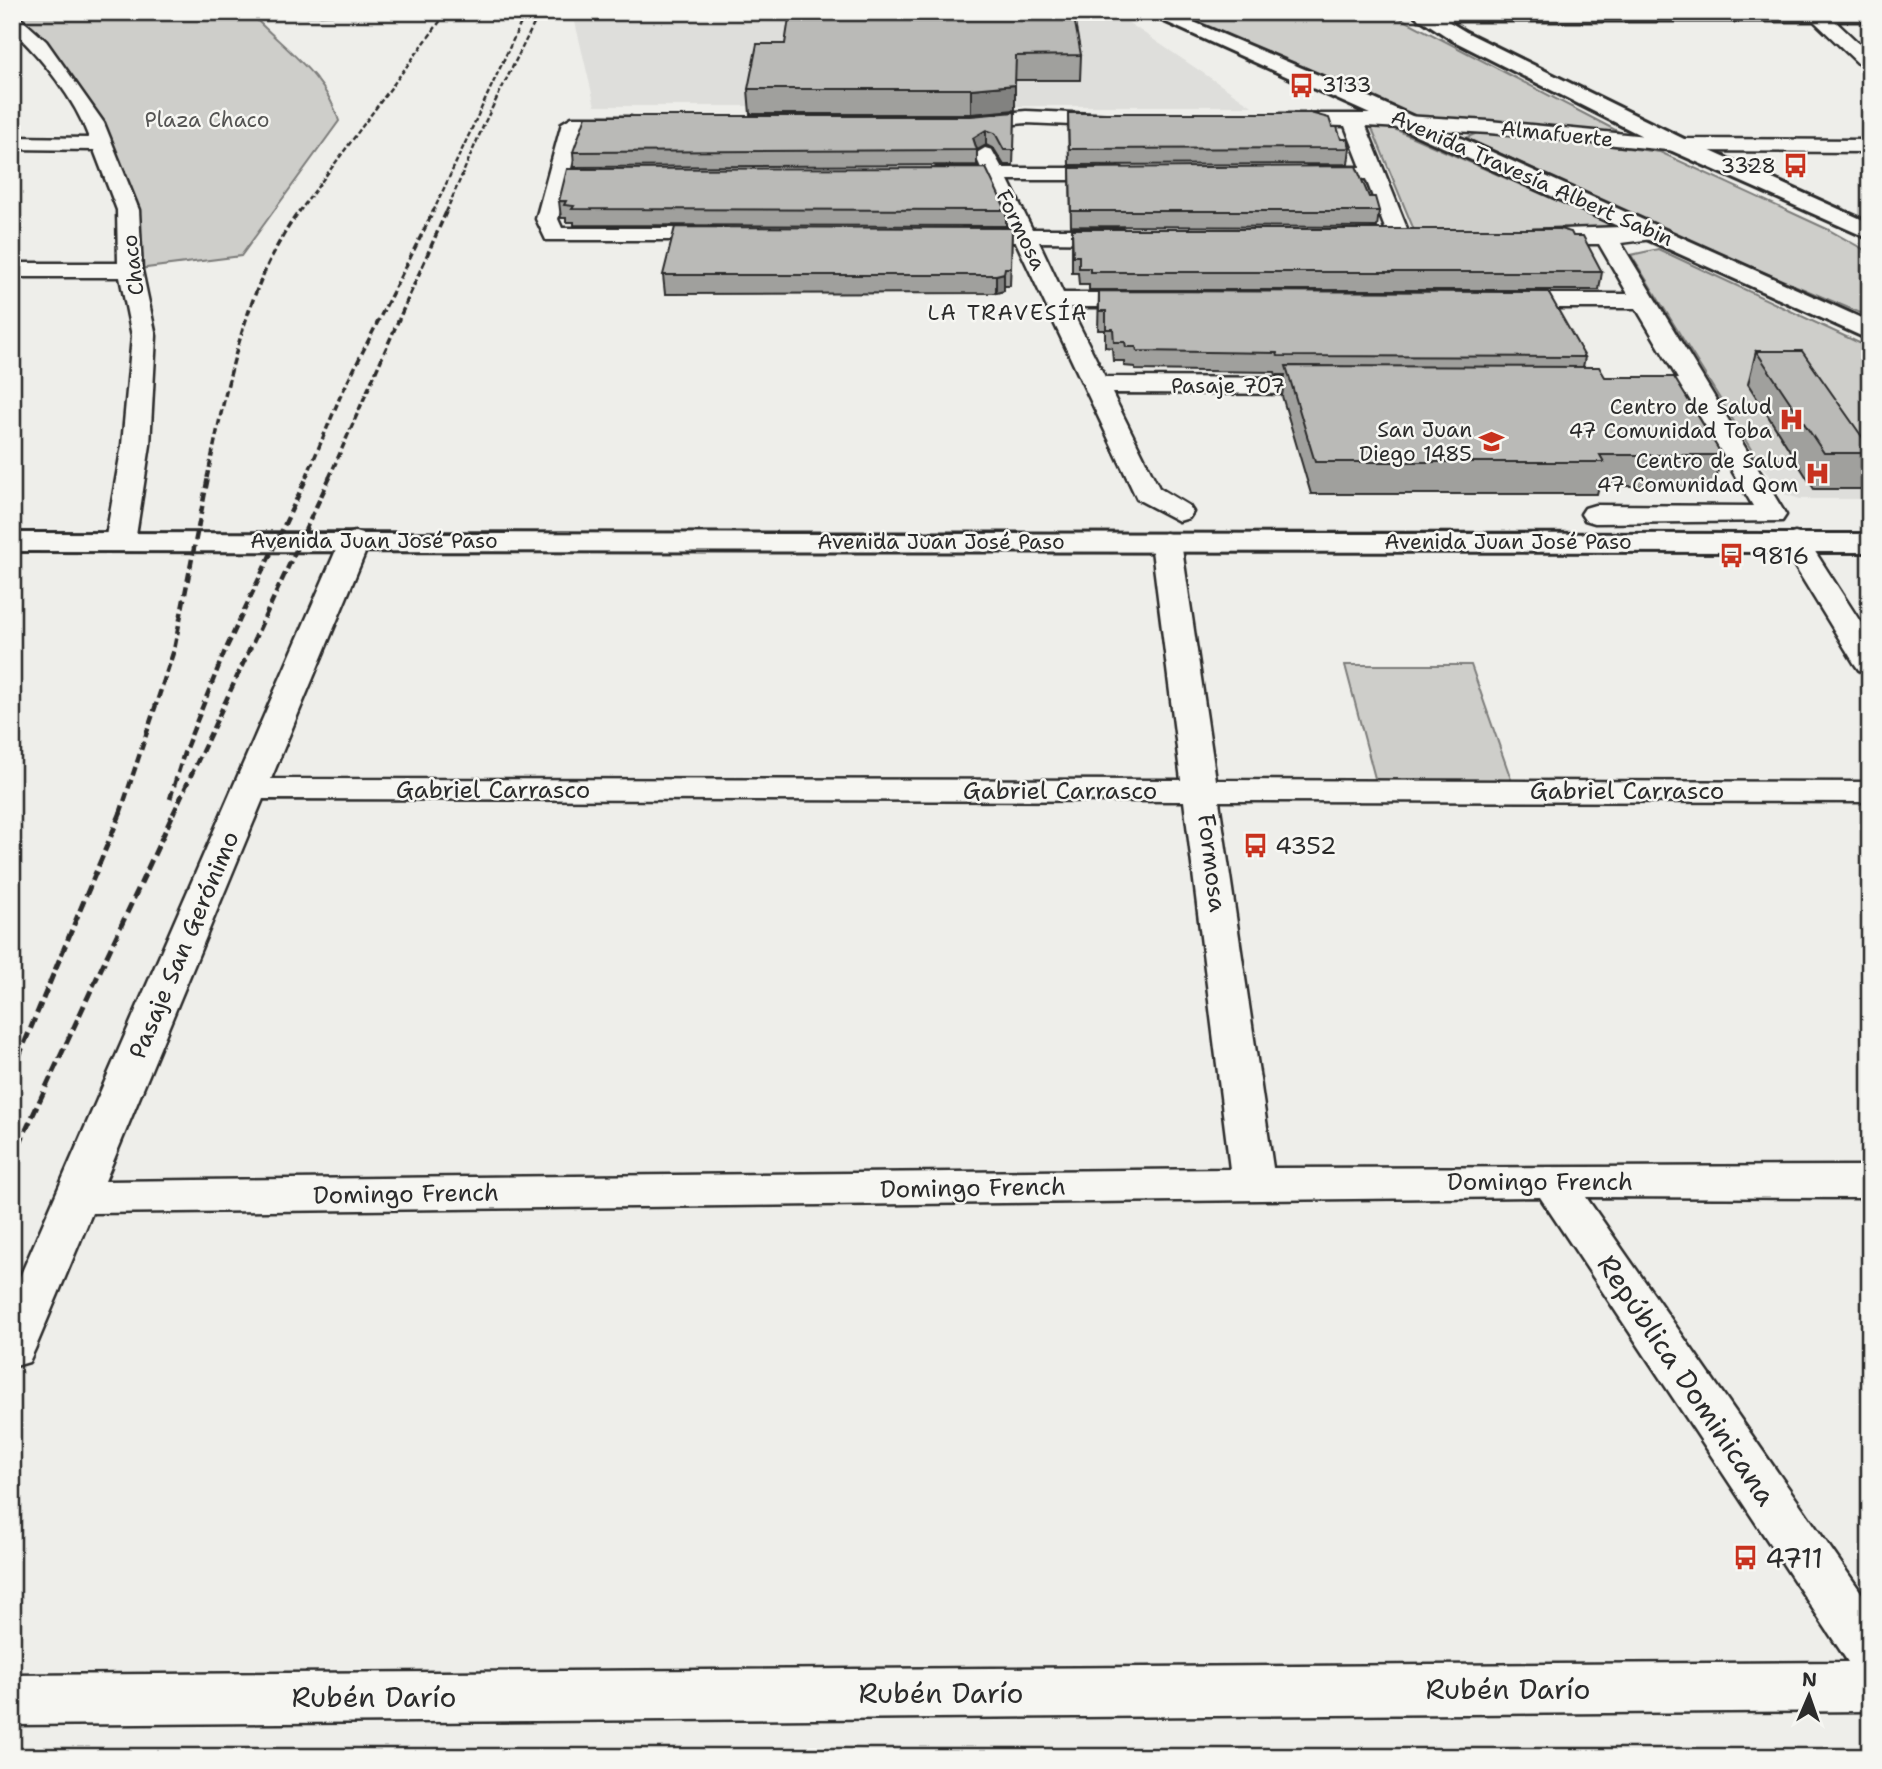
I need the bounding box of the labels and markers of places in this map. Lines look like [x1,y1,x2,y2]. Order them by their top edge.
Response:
bus stop icon: 3133 [1288,71,1316,99]
place label: 3133 [1322,71,1371,99]
place label: 3328 [1721,152,1776,180]
bus stop icon: 3328 [1782,152,1810,180]
place label: Centro de Salud 47 Comunidad Toba [1568,393,1772,445]
hospital icon: Centro de Salud 47 Comunidad Toba [1778,405,1806,433]
place label: San Juan Diego 1485 [1359,416,1472,468]
school or university icon: San Juan Diego 1485 [1478,428,1506,456]
place label: Centro de Salud 47 Comunidad Qom [1597,447,1798,499]
hospital icon: Centro de Salud 47 Comunidad Qom [1804,459,1832,487]
place label: 9816 [1751,540,1809,572]
bus stop icon: 9816 [1717,542,1745,570]
place label: 4352 [1275,830,1337,862]
bus stop icon: 4352 [1241,832,1269,860]
place label: 4711 [1765,1539,1823,1577]
bus stop icon: 4711 [1731,1544,1759,1572]

